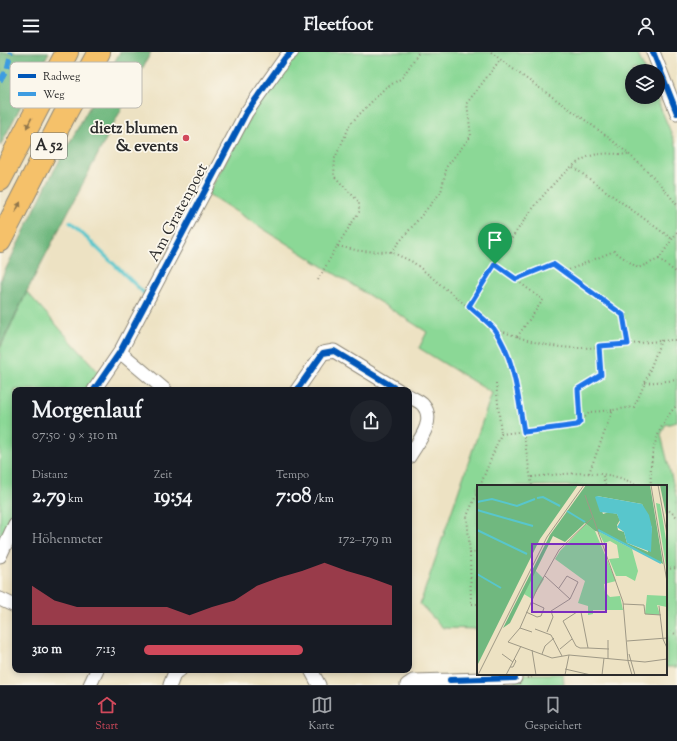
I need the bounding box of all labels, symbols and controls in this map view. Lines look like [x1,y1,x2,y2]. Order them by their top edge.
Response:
text: Fleetfoot [304,13,373,39]
icon: menu [20,15,42,37]
icon: person [635,15,657,37]
legend [10,62,142,108]
map controls [625,64,665,104]
button: layers [625,64,665,104]
text: Radweg [43,69,81,85]
text: Weg [43,87,65,103]
one-way arrow [25,117,32,129]
place label: dietz blumen & events [90,118,179,159]
road number: A 52 [31,133,67,159]
marker: dietz blumen & events [181,133,191,143]
street label: Am Gratenpoet [143,159,215,266]
one-way arrow [15,201,21,212]
pin [478,223,512,264]
icon: arrive [484,229,506,251]
text: Morgenlauf [32,396,142,428]
button: share [350,400,392,442]
text: 07:50 · 9 × 310 m [32,427,118,445]
text: Distanz [32,467,68,483]
text: Zeit [154,467,172,483]
text: Tempo [276,467,309,483]
text: 2.79 [32,483,66,512]
text: 19:54 [154,483,192,512]
text: 7:08 [276,483,312,512]
inset map [477,485,667,675]
text: km [66,491,83,507]
text: /km [312,491,334,507]
text: Höhenmeter [32,531,103,549]
text: 172–179 m [338,531,392,549]
text: 310 m [32,641,62,659]
text: 7:13 [96,641,116,659]
tab: Start [95,694,118,734]
tab: Karte [309,694,335,734]
tab: Gespeichert [525,694,582,734]

